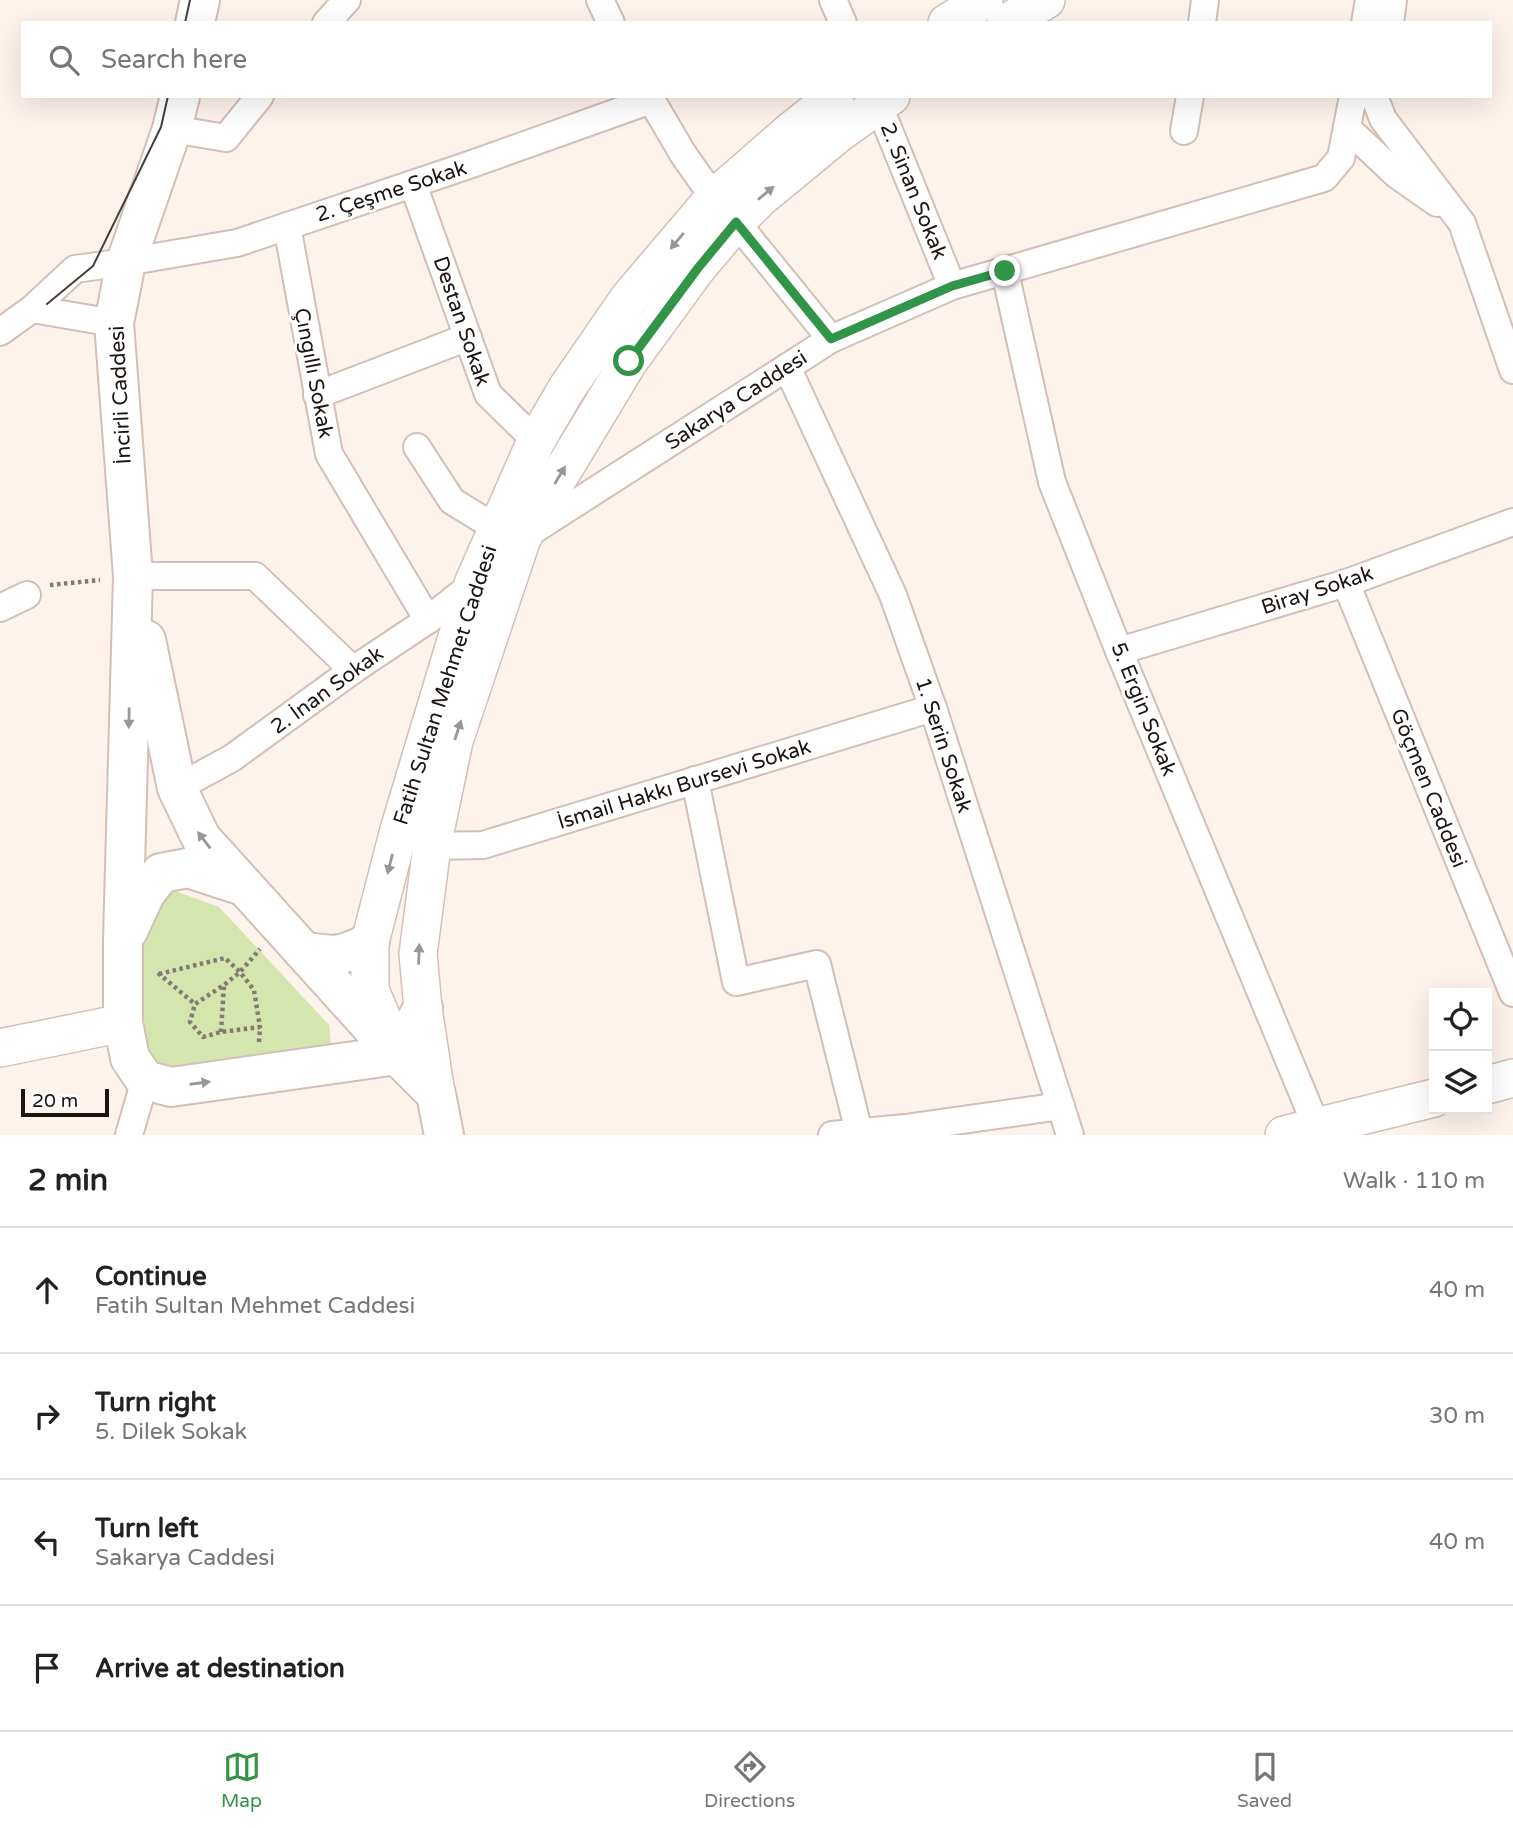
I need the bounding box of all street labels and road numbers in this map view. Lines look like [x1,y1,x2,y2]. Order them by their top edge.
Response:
street label: 2. Sinan Sokak [875,119,952,263]
street label: 2. Çeşme Sokak [313,155,470,228]
street label: Destan Sokak [428,253,495,389]
street label: Çıngıllı Sokak [289,306,338,440]
street label: İncirli Caddesi [104,325,137,465]
street label: Sakarya Caddesi [661,345,812,456]
street label: Fatih Sultan Mehmet Caddesi [388,542,503,828]
street label: Biray Sokak [1258,561,1376,620]
street label: 5. Ergin Sokak [1105,639,1182,780]
street label: 2. İnan Sokak [266,641,388,740]
street label: 1. Serin Sokak [910,674,977,816]
street label: Göçmen Caddesi [1385,705,1472,871]
street label: İsmail Hakkı Bursevi Sokak [555,734,814,835]

